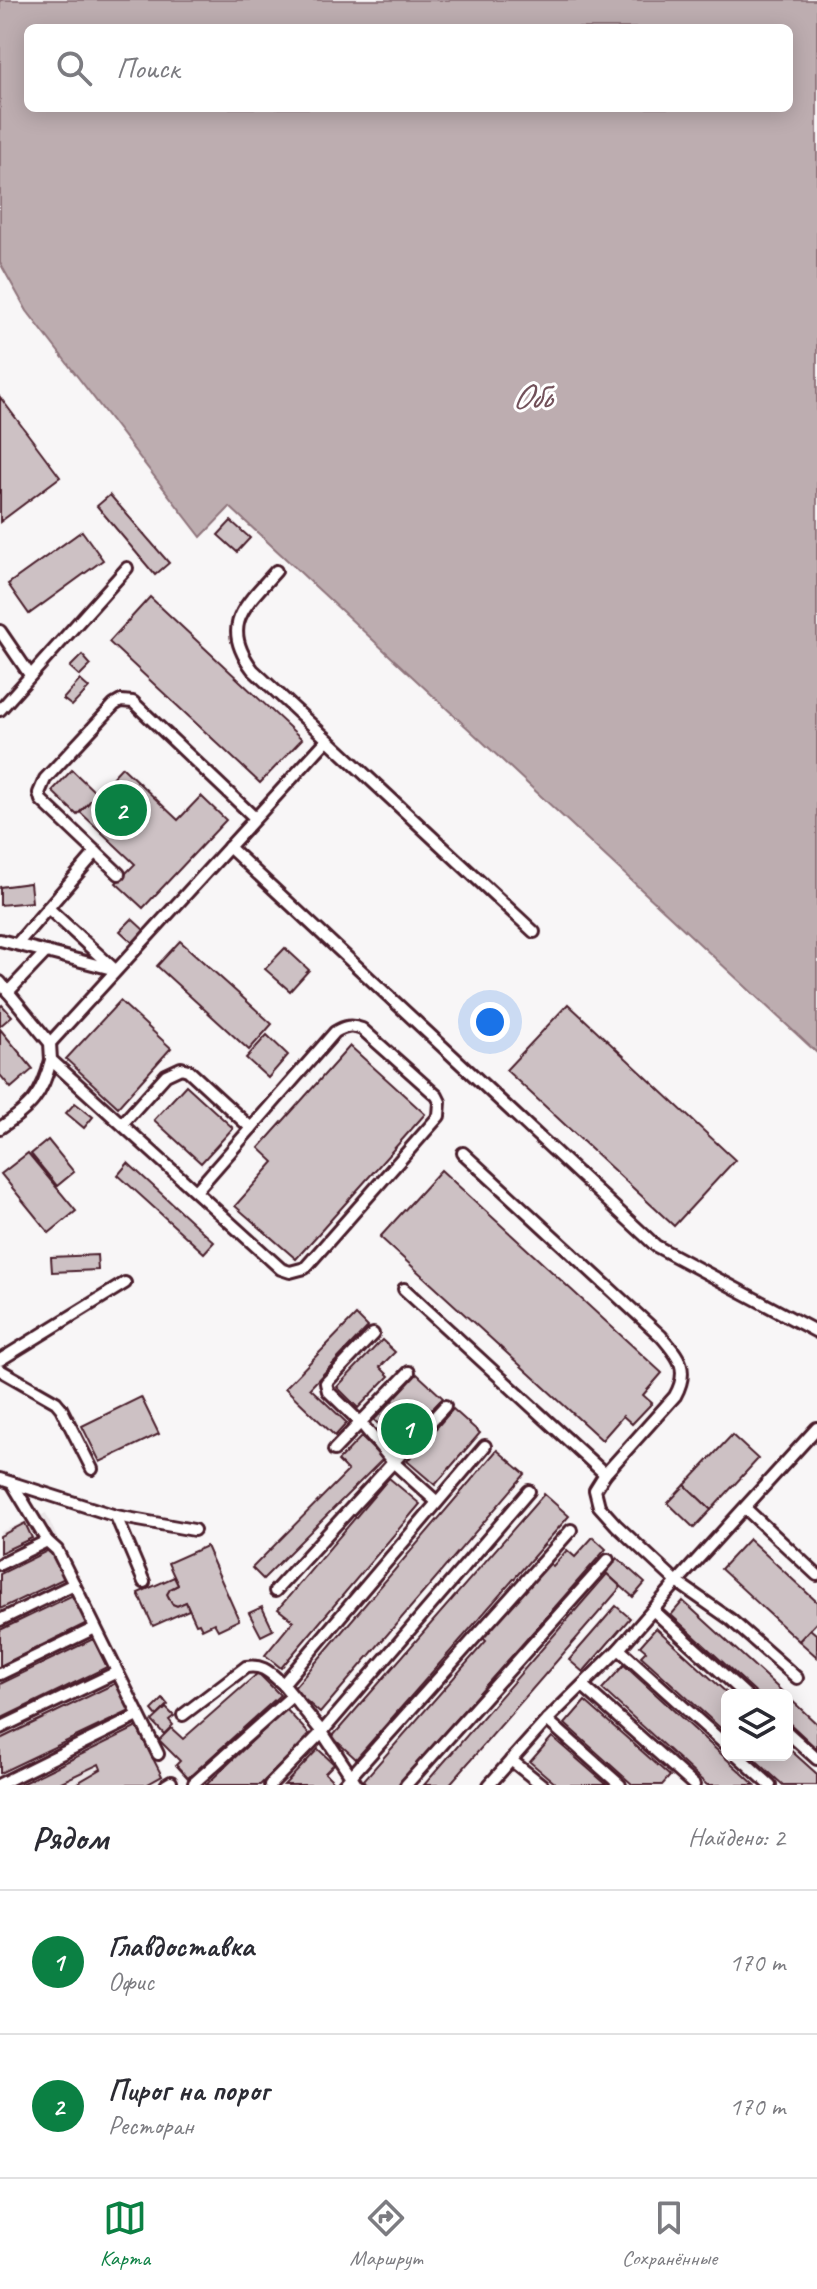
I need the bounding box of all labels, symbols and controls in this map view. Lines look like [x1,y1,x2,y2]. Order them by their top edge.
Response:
search box [24,24,793,112]
icon: search [52,46,96,90]
text: Поиск [116,49,179,87]
water label: Обь [512,373,556,419]
pin: 2 [95,780,147,840]
your location [470,1002,510,1042]
pin: 1 [381,1399,433,1459]
map controls [721,1689,793,1761]
button: layers [721,1689,793,1761]
text: Рядом [32,1816,108,1859]
text: Найдено: 2 [688,1821,785,1854]
text: Главдоставка [108,1927,254,1965]
text: 1 [52,1946,64,1979]
text: 170 m [729,1946,785,1979]
text: Офис [108,1965,154,1998]
text: Пирог на порог [108,2071,269,2109]
text: 2 [52,2090,64,2123]
text: 170 m [729,2090,785,2123]
text: Ресторан [108,2109,193,2142]
tab: Карта [100,2196,150,2272]
tab: Маршрут [350,2196,422,2272]
tab: Сохранённые [622,2196,717,2272]

